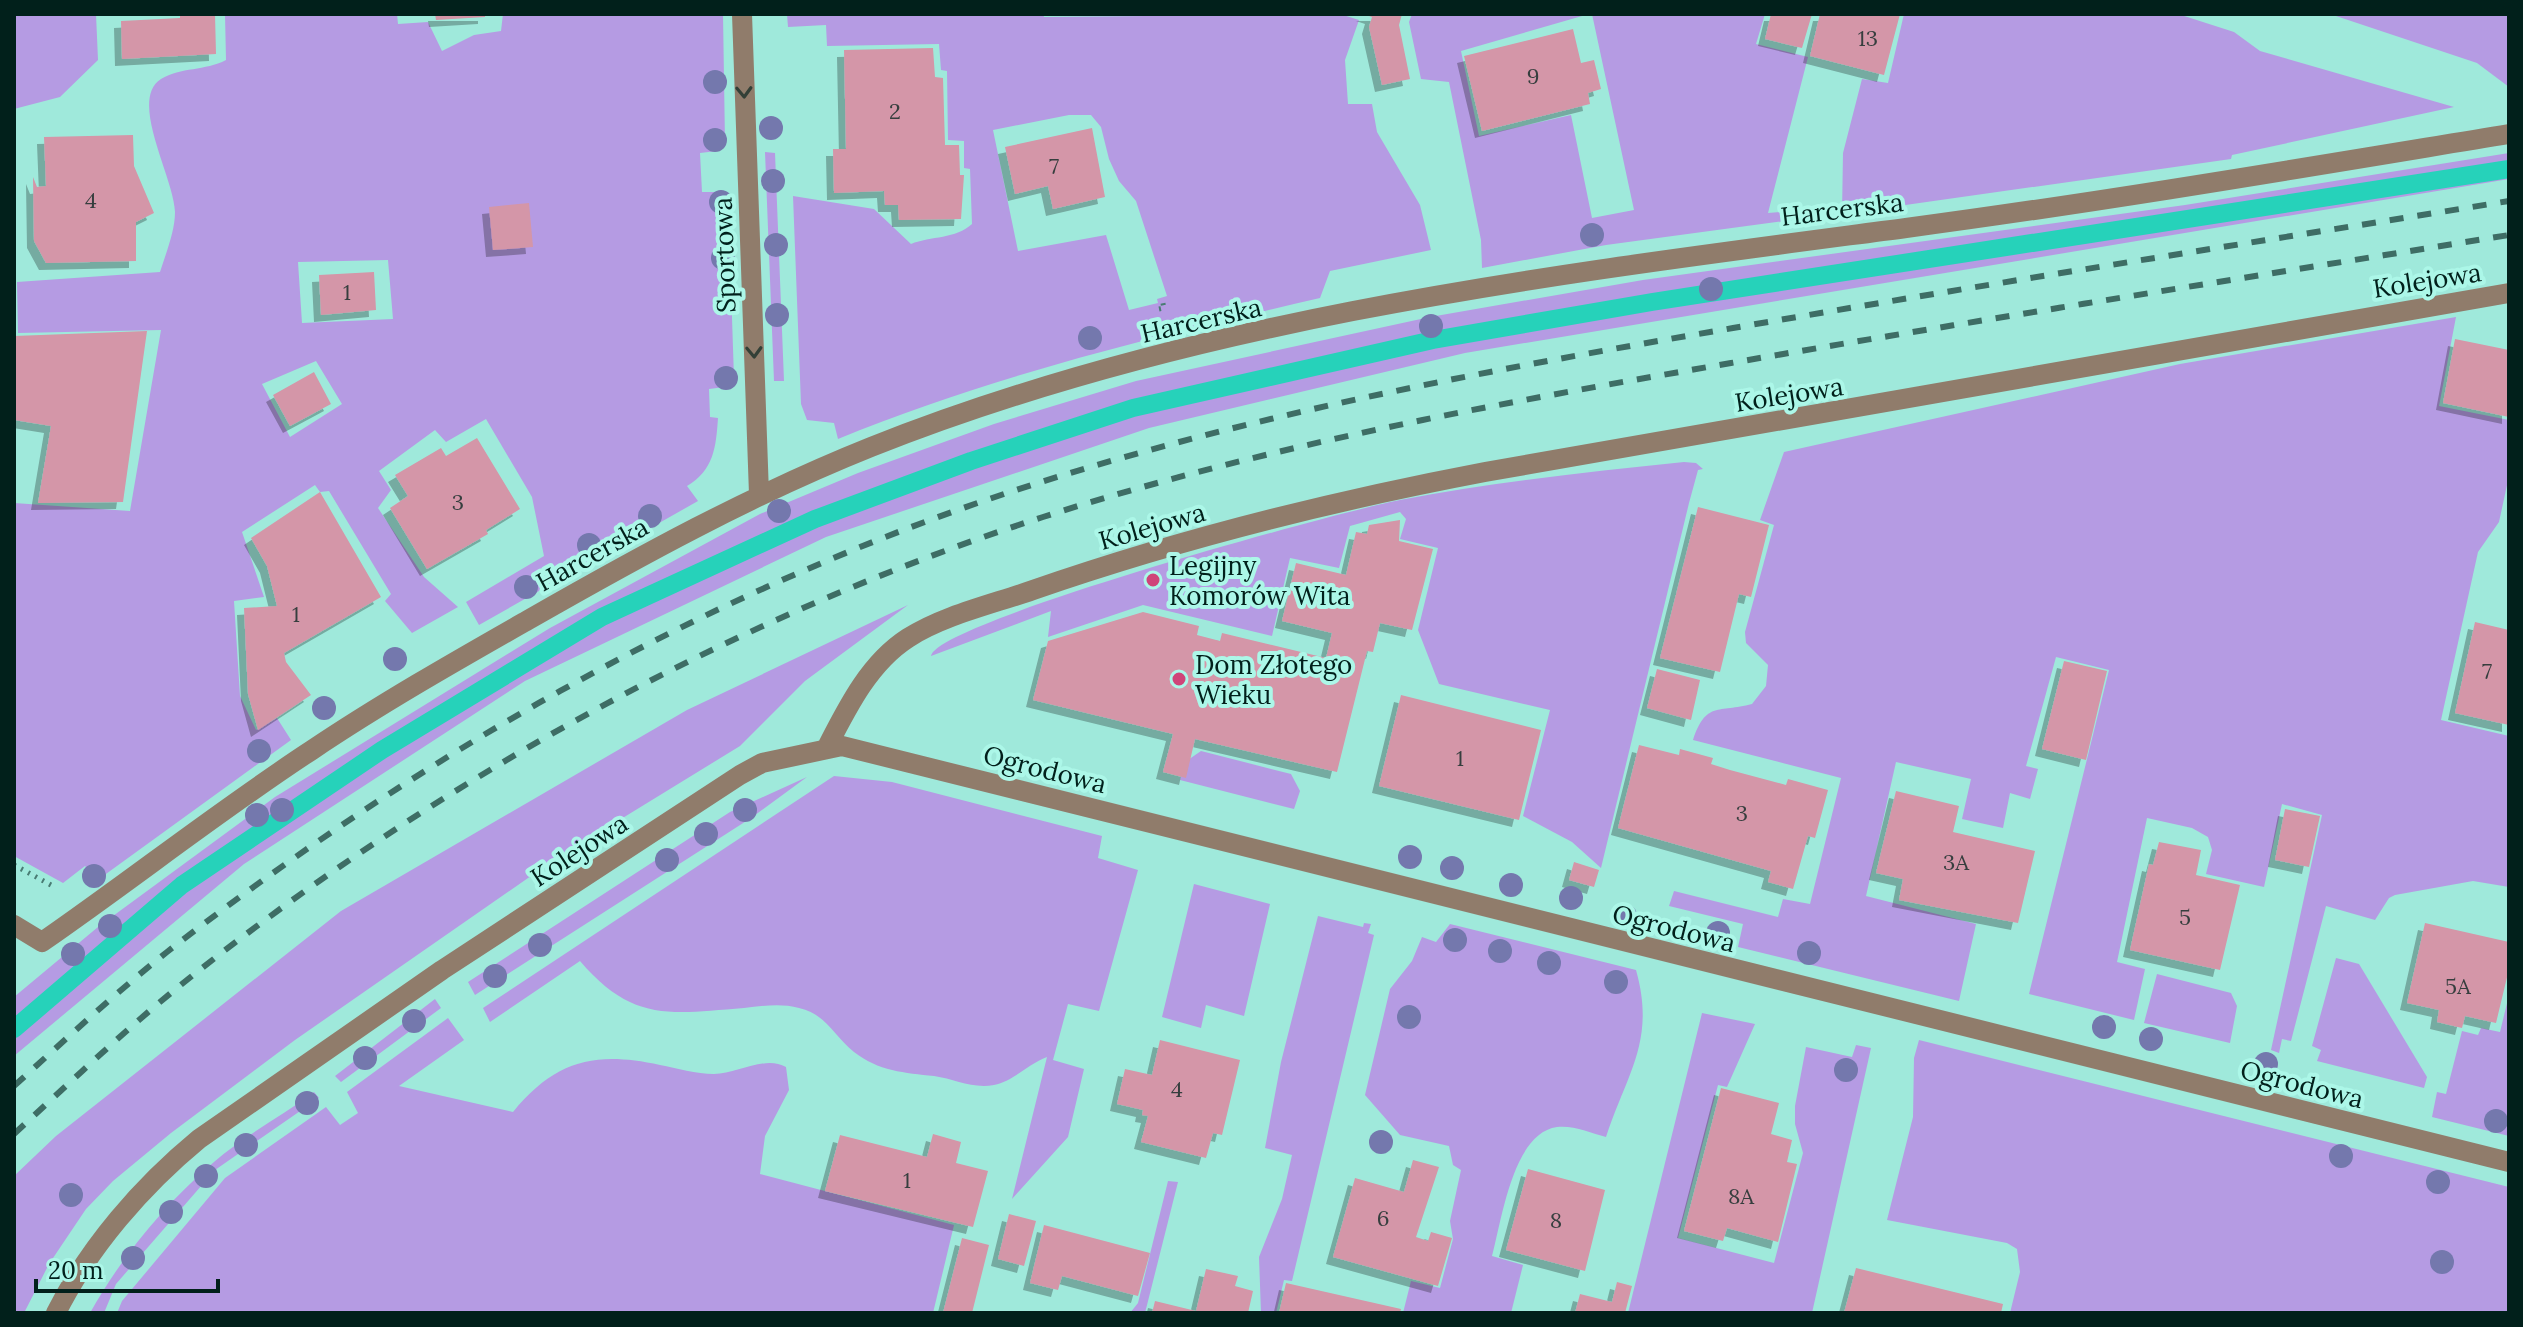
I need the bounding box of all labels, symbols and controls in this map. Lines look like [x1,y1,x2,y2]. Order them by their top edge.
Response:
house number: 13 [1858,24,1878,52]
house number: 9 [1527,62,1539,90]
one-way arrow [736,86,753,99]
house number: 2 [889,97,901,125]
house number: 7 [1049,152,1059,180]
street label: Harcerska [1779,185,1905,233]
house number: 4 [85,186,97,214]
street label: Sportowa [705,197,743,313]
street label: Kolejowa [2370,255,2484,305]
house number: 1 [343,278,351,306]
street label: Harcerska [1137,290,1265,350]
one-way arrow [746,346,763,359]
street label: Kolejowa [1732,369,1846,419]
house number: 3 [452,488,464,516]
street label: Kolejowa [1095,495,1209,557]
street label: Harcerska [530,510,654,598]
place label: Legijny Komorów Wita [1169,549,1350,612]
marker: Legijny Komorów Wita [1144,571,1162,589]
house number: 1 [292,600,300,628]
place label: Dom Złotego Wieku [1195,648,1352,711]
house number: 7 [2482,657,2492,685]
marker: Dom Złotego Wieku [1170,670,1188,688]
street label: Ogrodowa [980,738,1110,800]
house number: 1 [1456,744,1464,772]
house number: 3 [1736,799,1748,827]
street label: Kolejowa [524,806,634,894]
house number: 3A [1943,848,1970,876]
street label: Ogrodowa [1609,897,1739,959]
house number: 5 [2179,903,2191,931]
house number: 5A [2445,972,2472,1000]
street label: Ogrodowa [2237,1053,2367,1115]
house number: 4 [1171,1075,1183,1103]
house number: 1 [903,1166,911,1194]
house number: 8A [1728,1182,1755,1210]
house number: 6 [1377,1204,1389,1232]
house number: 8 [1550,1206,1562,1234]
scale bar [36,1243,218,1293]
text: 20 m [48,1255,104,1286]

